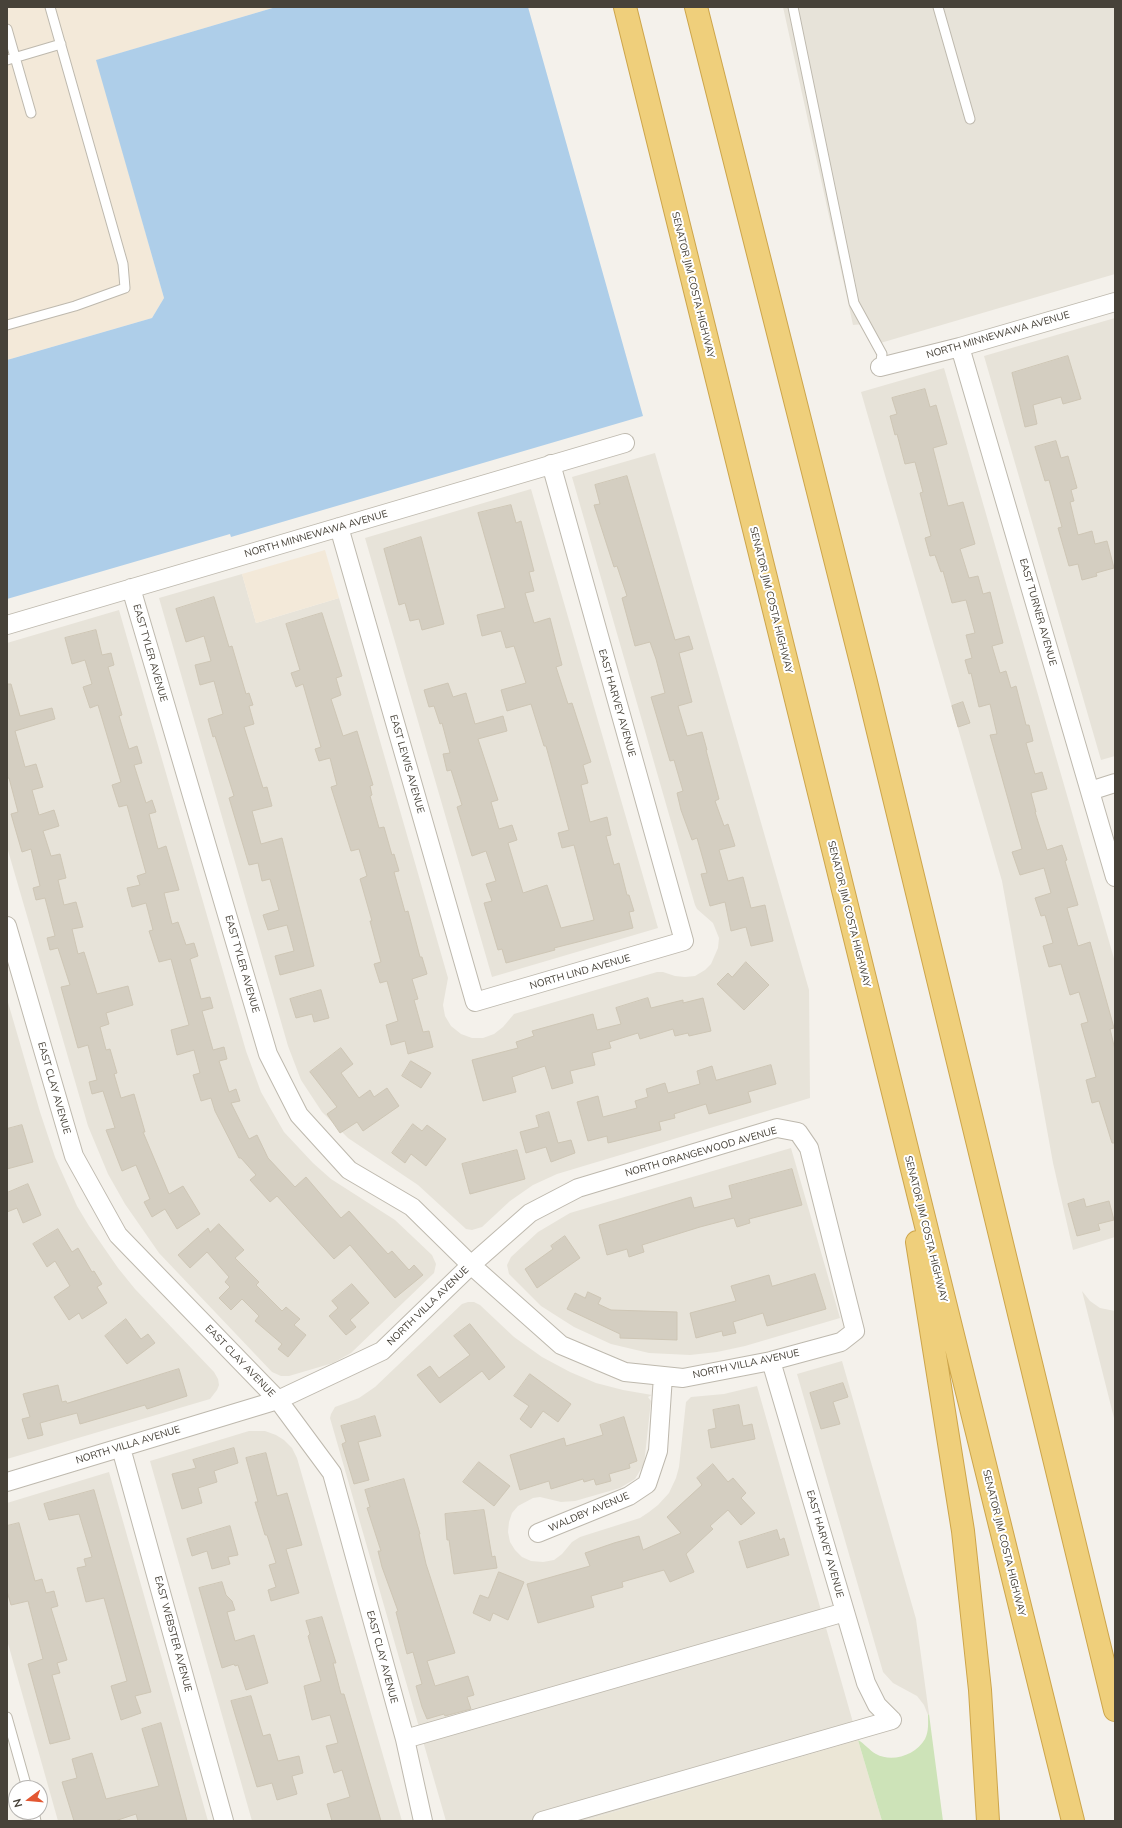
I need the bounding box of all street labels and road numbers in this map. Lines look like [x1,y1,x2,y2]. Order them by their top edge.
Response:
street label: SENATOR JIM COSTA HIGHWAY [669,211,717,359]
street label: NORTH MINNEWAWA AVENUE [925,309,1071,361]
street label: NORTH MINNEWAWA AVENUE [243,508,389,560]
street label: SENATOR JIM COSTA HIGHWAY [747,526,795,674]
street label: EAST TURNER AVENUE [1017,557,1059,667]
street label: EAST TYLER AVENUE [130,603,170,703]
street label: EAST HARVEY AVENUE [596,648,638,758]
street label: EAST LEWIS AVENUE [387,713,427,815]
street label: SENATOR JIM COSTA HIGHWAY [825,840,873,988]
street label: EAST TYLER AVENUE [222,914,262,1014]
street label: NORTH LIND AVENUE [528,952,632,992]
street label: EAST CLAY AVENUE [35,1040,73,1136]
street label: NORTH ORANGEWOOD AVENUE [624,1125,778,1179]
street label: SENATOR JIM COSTA HIGHWAY [902,1155,950,1303]
street label: NORTH VILLA AVENUE [385,1264,471,1348]
street label: EAST CLAY AVENUE [203,1322,277,1400]
street label: NORTH VILLA AVENUE [692,1347,800,1381]
street label: NORTH VILLA AVENUE [74,1423,182,1467]
street label: SENATOR JIM COSTA HIGHWAY [980,1469,1028,1617]
street label: EAST HARVEY AVENUE [804,1489,846,1599]
street label: WALDBY AVENUE [547,1490,631,1534]
street label: EAST WEBSTER AVENUE [152,1575,194,1693]
street label: EAST CLAY AVENUE [364,1609,400,1705]

